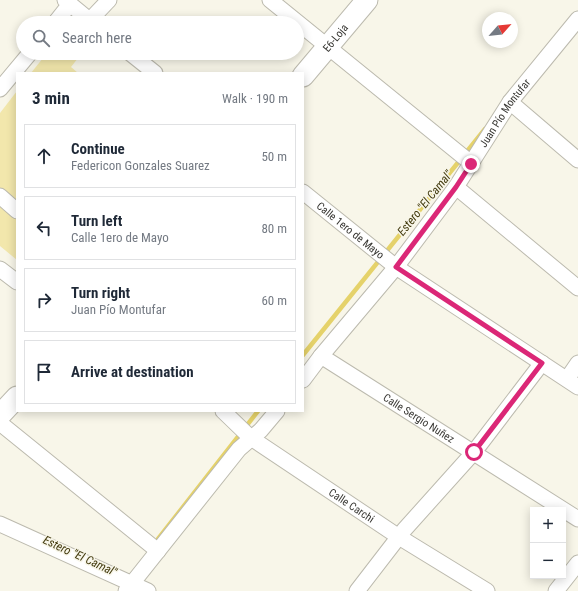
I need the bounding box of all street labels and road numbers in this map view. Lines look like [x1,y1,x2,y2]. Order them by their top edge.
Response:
street label: E6-Loja [320,22,351,55]
street label: Juan Pío Montufar [477,76,534,150]
street label: Calle 1ero de Mayo [314,200,387,262]
street label: Calle Sergio Nuñez [381,391,457,446]
street label: Calle Carchi [326,486,377,526]

